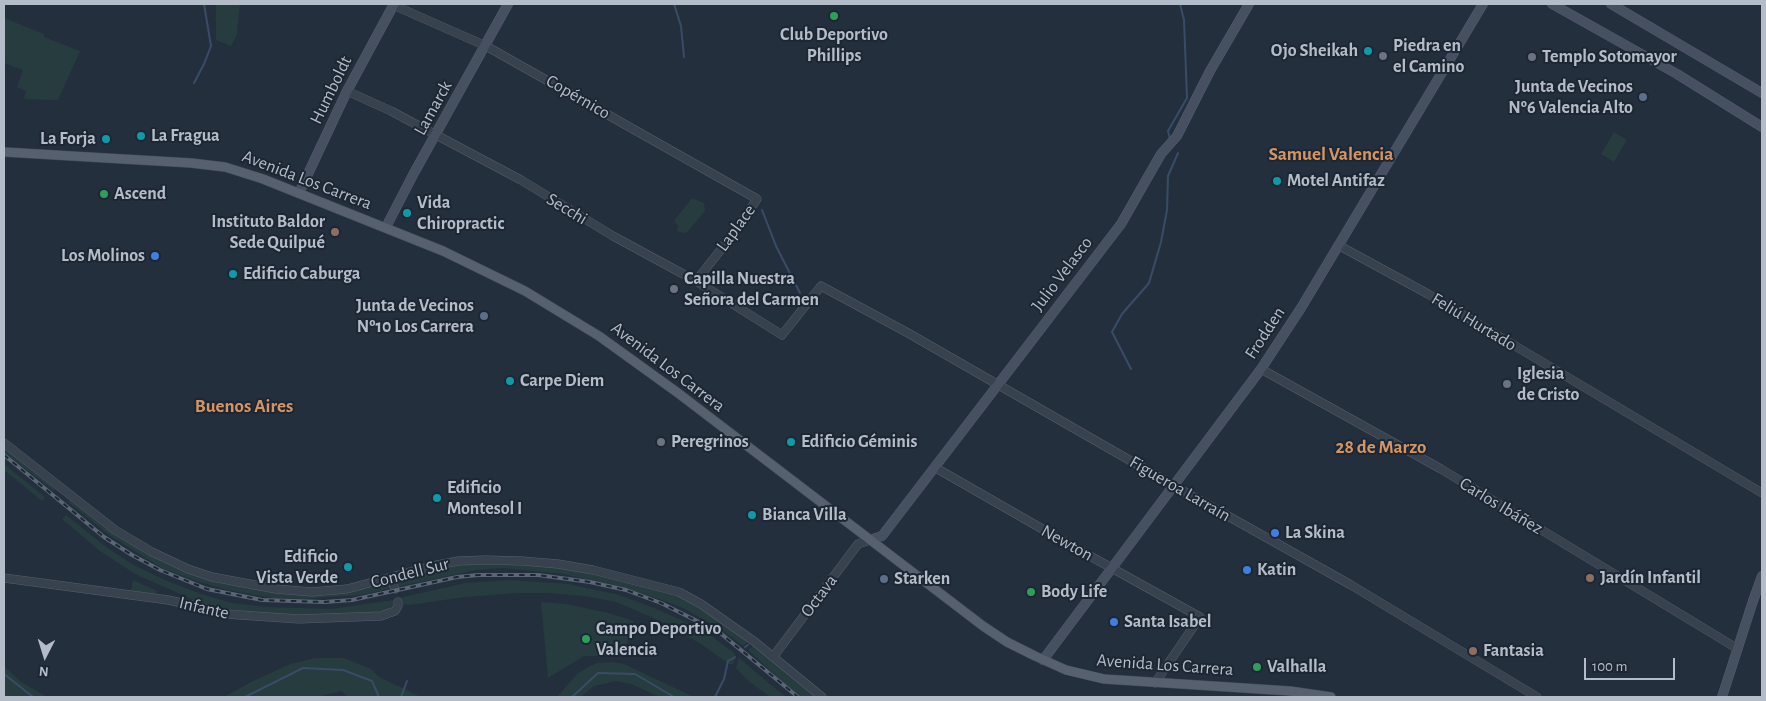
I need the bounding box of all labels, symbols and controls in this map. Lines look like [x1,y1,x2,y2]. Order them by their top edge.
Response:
marker: Club Deportivo Phillips [828,10,840,22]
place label: Club Deportivo Phillips [780,24,888,66]
place label: Piedra en el Camino [1393,35,1464,78]
place label: Ojo Sheikah [1271,40,1358,62]
marker: Ojo Sheikah [1362,45,1374,57]
place label: Templo Sotomayor [1542,46,1677,68]
marker: Piedra en el Camino [1377,50,1389,62]
marker: Templo Sotomayor [1526,51,1538,63]
street label: Humboldt [305,52,357,128]
street label: Copérnico [542,70,614,124]
place label: Junta de Vecinos Nº6 Valencia Alto [1508,76,1633,118]
street label: Lamarck [409,77,457,139]
marker: Junta de Vecinos Nº6 Valencia Alto [1637,91,1649,103]
place label: La Fragua [151,125,220,147]
place label: La Forja [40,128,96,150]
marker: La Fragua [135,130,147,142]
marker: La Forja [100,133,112,145]
district label: Samuel Valencia [1269,143,1393,165]
street label: Avenida Los Carrera [239,145,375,215]
place label: Motel Antifaz [1287,170,1385,192]
marker: Motel Antifaz [1271,175,1283,187]
place label: Ascend [114,183,166,205]
marker: Ascend [98,188,110,200]
street label: Secchi [543,188,591,230]
place label: Vida Chiropractic [417,192,504,234]
street label: Laplace [712,200,760,256]
marker: Vida Chiropractic [401,207,413,219]
place label: Instituto Baldor Sede Quilpué [211,211,325,253]
marker: Instituto Baldor Sede Quilpué [329,226,341,238]
street label: Julio Velasco [1027,232,1097,316]
place label: Los Molinos [61,245,145,267]
marker: Los Molinos [149,250,161,262]
place label: Edificio Caburga [243,263,360,285]
marker: Edificio Caburga [227,268,239,280]
place label: Capilla Nuestra Señora del Carmen [684,268,819,310]
marker: Capilla Nuestra Señora del Carmen [668,283,680,295]
street label: Feliú Hurtado [1427,288,1521,356]
place label: Junta de Vecinos Nº10 Los Carrera [356,295,474,338]
street label: Frodden [1240,303,1290,363]
marker: Junta de Vecinos Nº10 Los Carrera [478,310,490,322]
street label: Avenida Los Carrera [607,317,729,417]
place label: Iglesia de Cristo [1517,363,1579,406]
place label: Carpe Diem [520,370,604,392]
marker: Carpe Diem [504,375,516,387]
marker: Iglesia de Cristo [1501,378,1513,390]
district label: Buenos Aires [195,395,293,417]
place label: Peregrinos [671,431,749,453]
place label: Edificio Géminis [801,431,917,453]
marker: Peregrinos [655,436,667,448]
marker: Edificio Géminis [785,436,797,448]
district label: 28 de Marzo [1336,436,1426,458]
street label: Figueroa Larraín [1126,451,1234,527]
street label: Carlos Ibáñez [1455,473,1547,539]
place label: Edificio Montesol I [447,477,522,520]
marker: Edificio Montesol I [431,492,443,504]
place label: Bianca Villa [762,504,847,526]
marker: Bianca Villa [746,509,758,521]
street label: Newton [1037,520,1097,566]
place label: La Skina [1285,522,1345,544]
marker: La Skina [1269,527,1281,539]
place label: Edificio Vista Verde [256,546,338,588]
street label: Condell Sur [369,553,451,593]
place label: Katin [1257,559,1296,581]
marker: Edificio Vista Verde [342,561,354,573]
marker: Katin [1241,564,1253,576]
place label: Jardín Infantil [1600,567,1701,589]
place label: Starken [894,568,950,590]
street label: Octava [796,570,842,622]
marker: Jardín Infantil [1584,572,1596,584]
marker: Starken [878,573,890,585]
place label: Body Life [1041,581,1107,603]
marker: Body Life [1025,586,1037,598]
street label: Infante [177,592,231,624]
place label: Santa Isabel [1124,611,1211,633]
marker: Santa Isabel [1108,616,1120,628]
place label: Campo Deportivo Valencia [596,618,721,660]
north arrow [20,631,70,681]
marker: Campo Deportivo Valencia [580,633,592,645]
place label: Fantasia [1483,640,1544,662]
marker: Fantasia [1467,645,1479,657]
scale bar [1586,648,1677,680]
street label: Avenida Los Carrera [1096,649,1234,681]
place label: Valhalla [1267,656,1326,678]
text: 100 m [1592,659,1627,674]
marker: Valhalla [1251,661,1263,673]
text: N [38,664,49,678]

